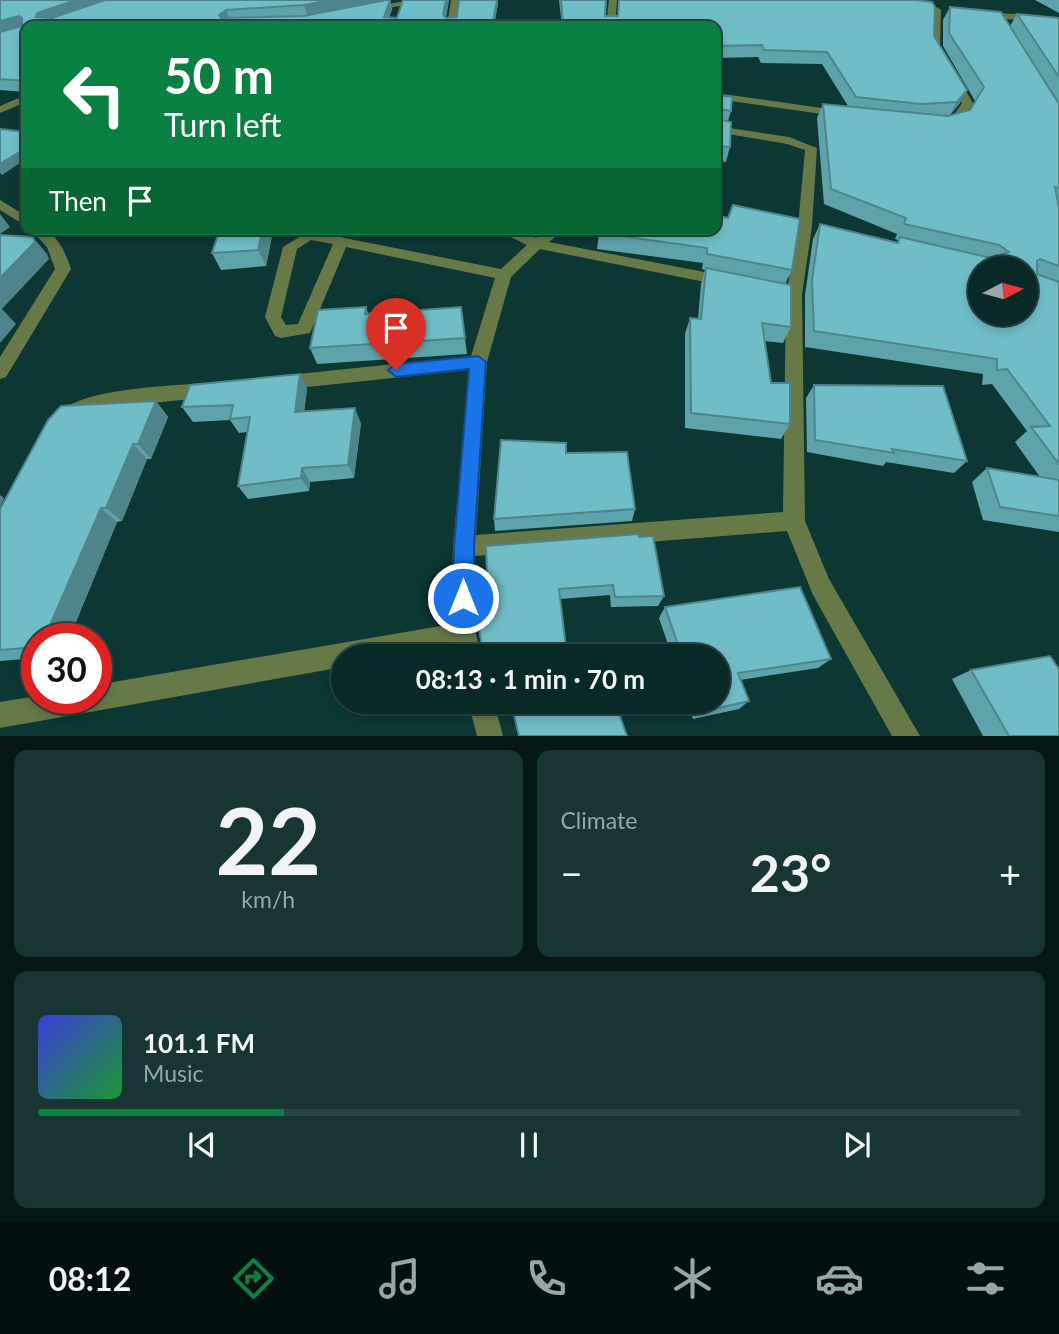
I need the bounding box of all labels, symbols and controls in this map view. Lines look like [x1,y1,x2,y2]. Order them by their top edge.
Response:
text: 50 m [164,46,274,104]
icon: left [49,49,140,140]
text: Turn left [164,105,281,144]
icon: arrive [121,182,159,220]
text: Then [49,185,107,217]
north arrow [968,256,1038,326]
map controls [968,256,1038,326]
pin [366,298,426,370]
icon: arrive [377,309,415,347]
position arrow [426,561,500,635]
speed limit sign: 30 [21,623,112,714]
text: 08:13 · 1 min · 70 m [416,663,645,695]
text: 22 [215,785,321,894]
text: Climate [561,806,637,834]
text: 23° [750,841,832,903]
text: − [561,850,583,896]
text: + [999,850,1021,896]
text: km/h [241,885,295,913]
text: 101.1 FM [143,1027,255,1059]
text: Music [143,1059,203,1087]
icon: previous [183,1126,221,1164]
icon: pause [510,1126,548,1164]
icon: next [838,1126,876,1164]
icon: directions [229,1254,278,1303]
icon: music [375,1254,424,1303]
icon: phone [522,1254,571,1303]
icon: climate [668,1254,717,1303]
icon: car [815,1254,864,1303]
icon: filters [961,1254,1010,1303]
text: 08:12 [49,1259,131,1298]

